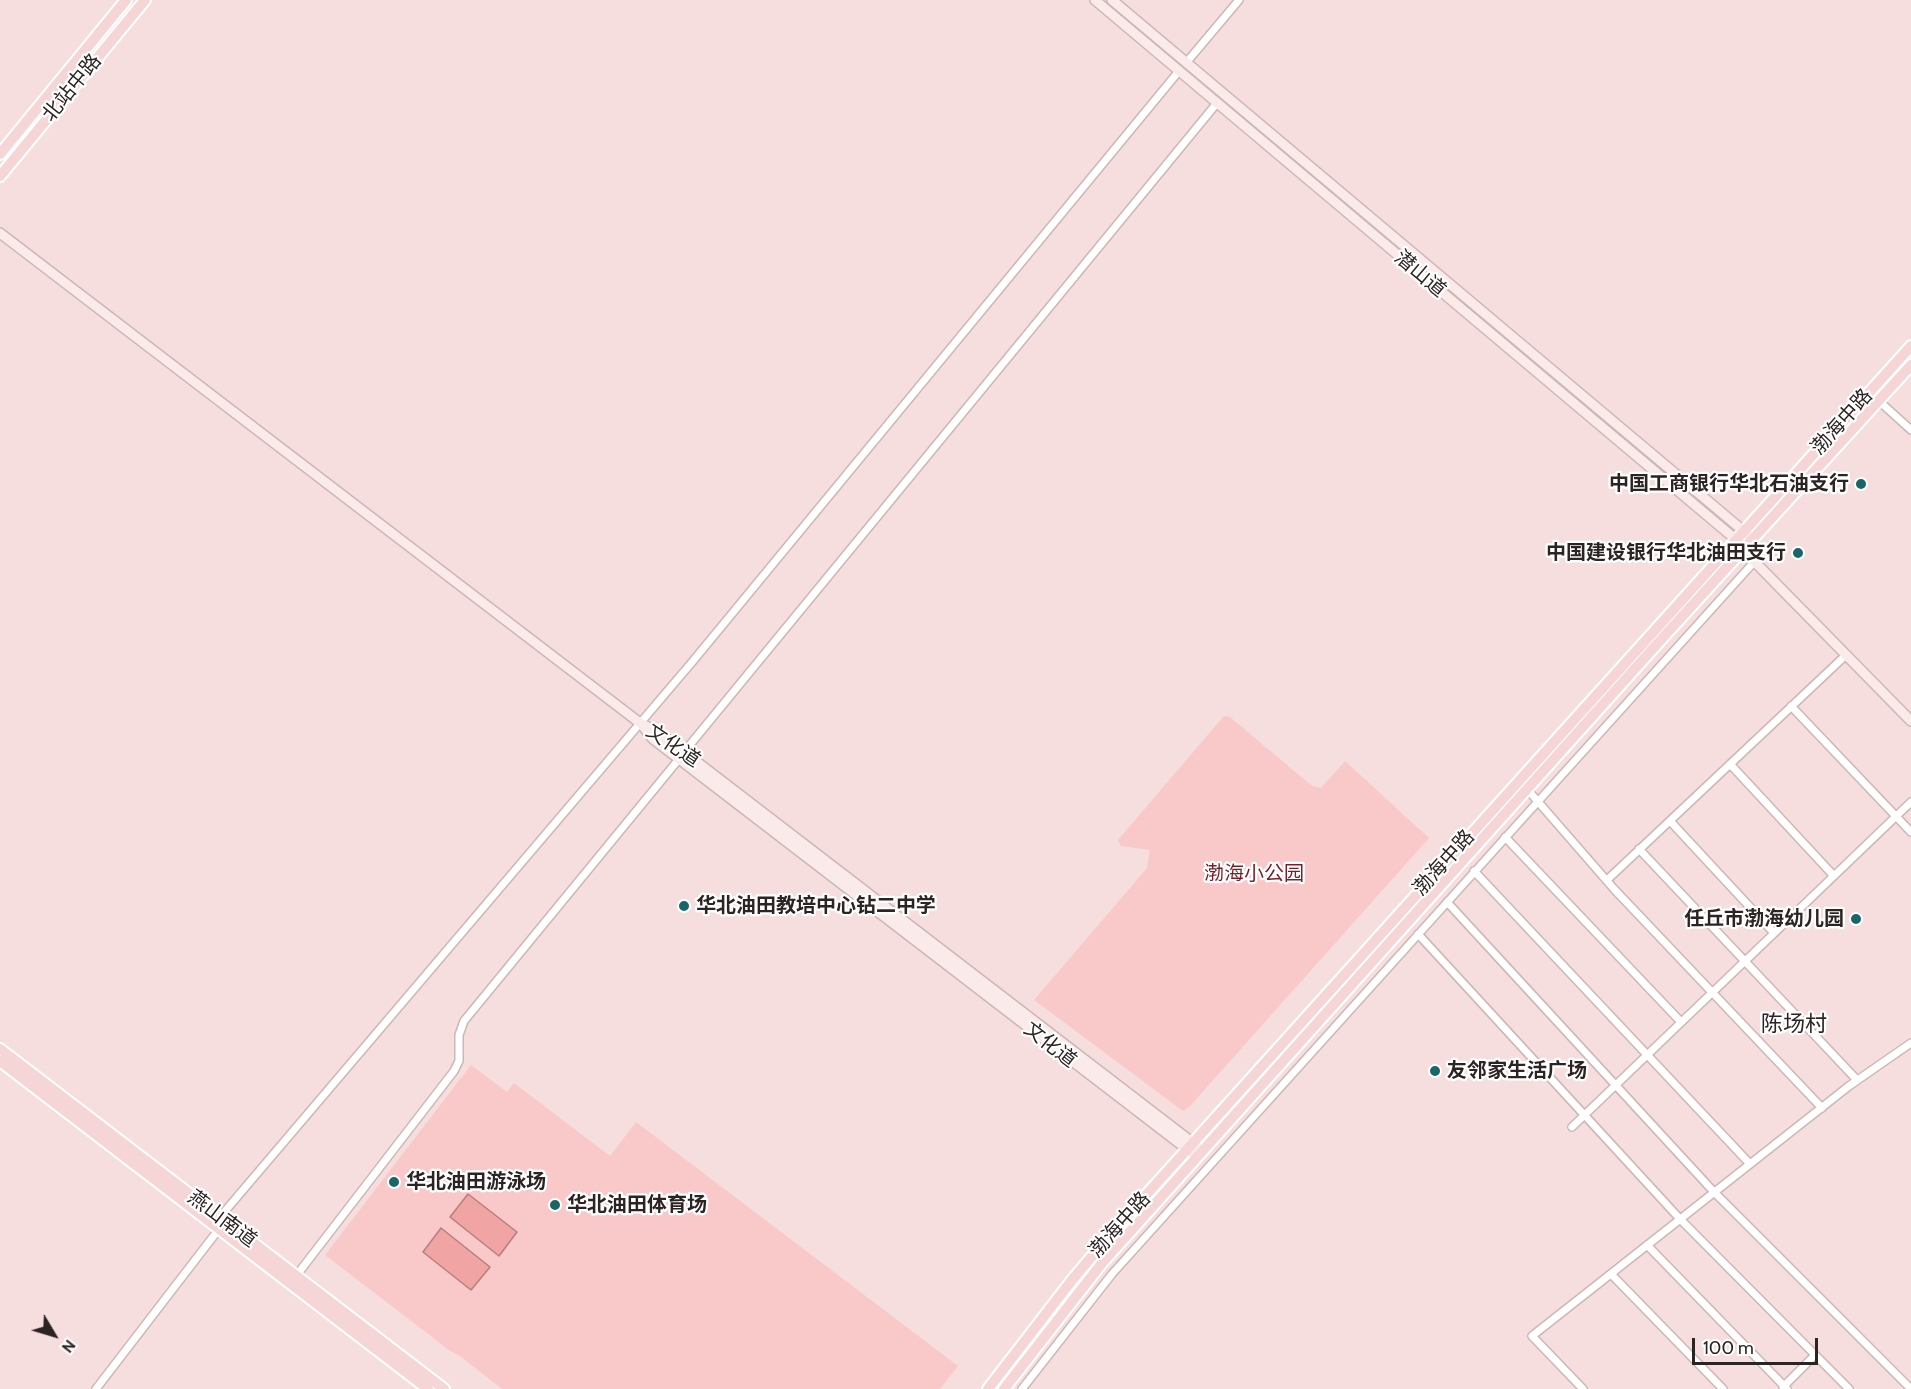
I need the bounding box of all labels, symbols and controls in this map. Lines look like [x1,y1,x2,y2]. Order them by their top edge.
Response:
street label: 北站中路 [38,49,106,127]
street label: 潜山道 [1389,246,1451,302]
street label: 渤海中路 [1806,384,1878,460]
place label: 中国工商银行华北石油支行 [1609,472,1849,496]
marker: 中国工商银行华北石油支行 [1854,477,1868,491]
place label: 中国建设银行华北油田支行 [1546,541,1786,565]
marker: 中国建设银行华北油田支行 [1791,546,1805,560]
street label: 文化道 [641,719,705,773]
street label: 渤海中路 [1408,825,1480,901]
park label: 渤海小公园 [1204,862,1304,886]
place label: 华北油田教培中心钻二中学 [696,894,936,918]
marker: 华北油田教培中心钻二中学 [677,899,691,913]
place label: 任丘市渤海幼儿园 [1684,907,1844,931]
marker: 任丘市渤海幼儿园 [1849,912,1863,926]
district label: 陈场村 [1761,1012,1827,1038]
street label: 文化道 [1019,1017,1081,1073]
place label: 友邻家生活广场 [1447,1059,1587,1083]
marker: 友邻家生活广场 [1428,1064,1442,1078]
place label: 华北油田游泳场 [406,1170,546,1194]
marker: 华北油田游泳场 [387,1175,401,1189]
street label: 燕山南道 [183,1185,261,1253]
street label: 渤海中路 [1084,1187,1156,1263]
place label: 华北油田体育场 [567,1193,707,1217]
marker: 华北油田体育场 [548,1198,562,1212]
north arrow [24,1305,84,1365]
scale bar [1695,1326,1821,1364]
text: N [58,1336,80,1357]
text: 100 m [1703,1337,1754,1359]

